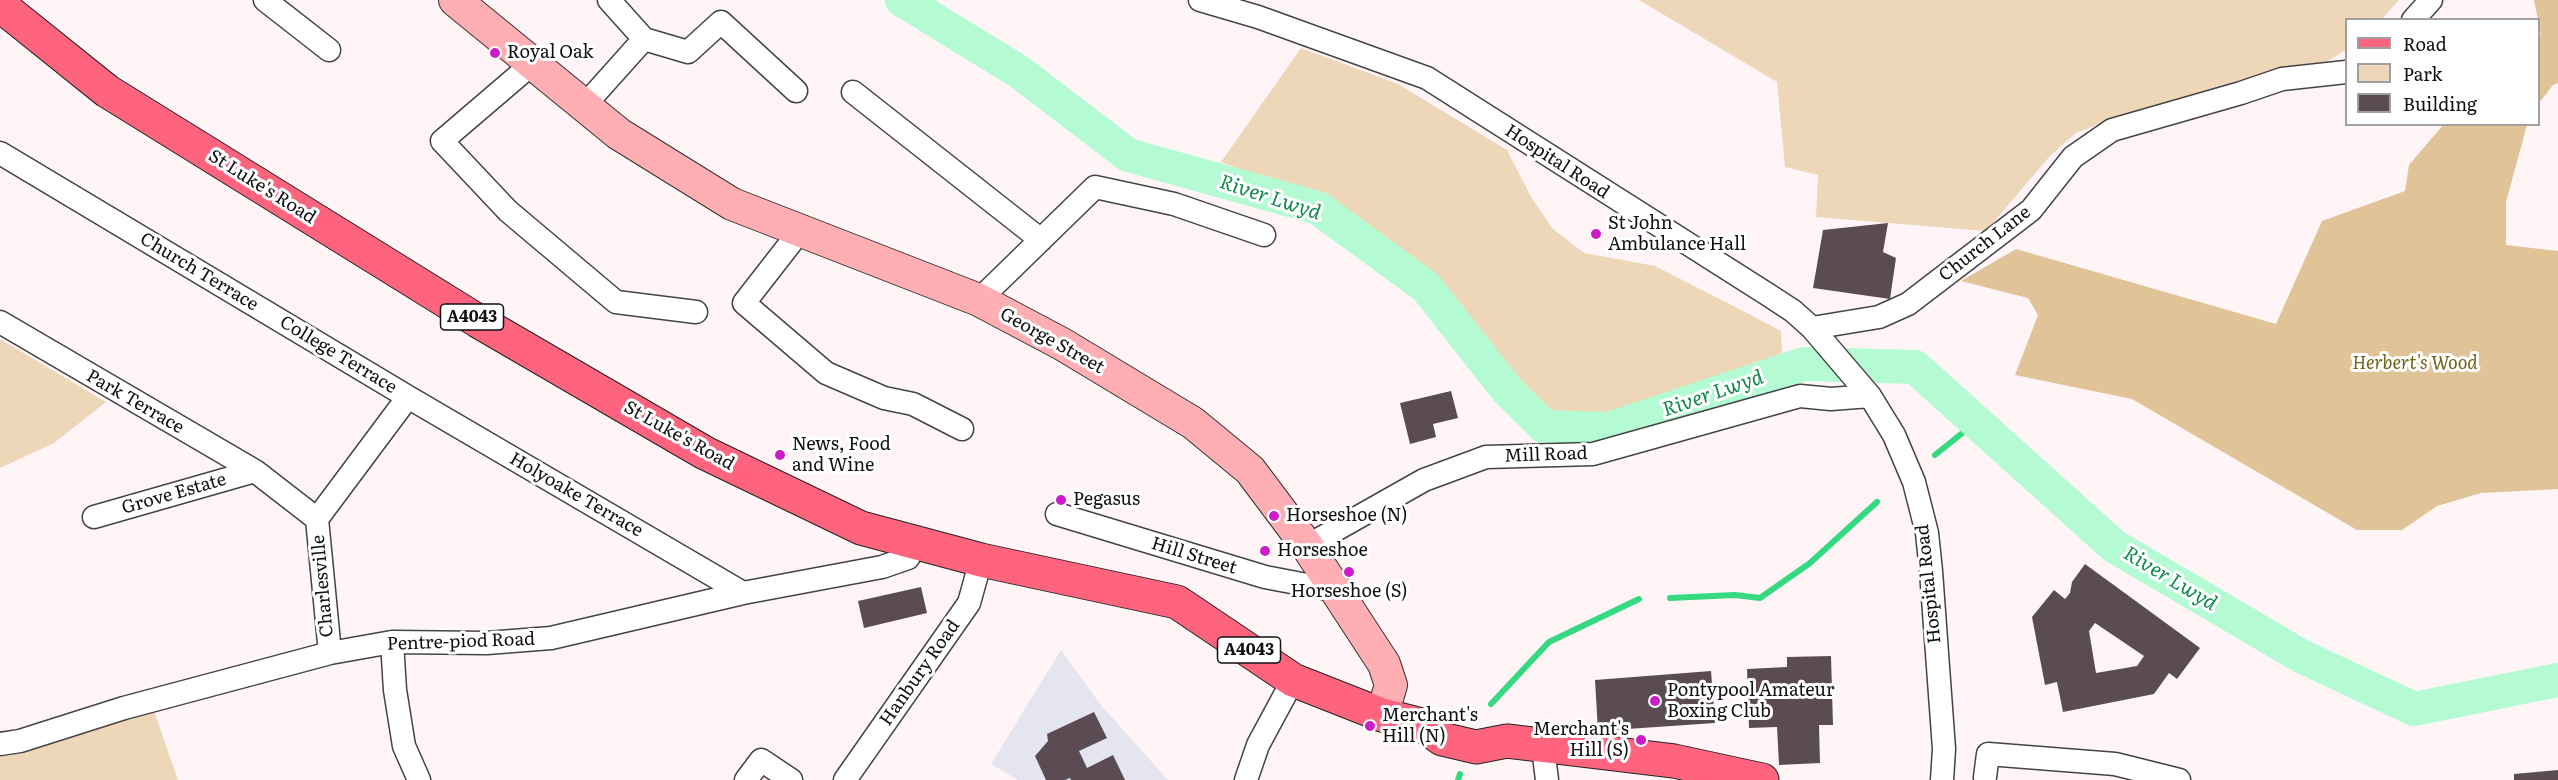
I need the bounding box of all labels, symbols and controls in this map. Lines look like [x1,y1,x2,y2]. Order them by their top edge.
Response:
legend [2345,18,2540,126]
text: Road [2403,30,2447,57]
place label: Royal Oak [507,42,594,64]
marker: Royal Oak [488,46,502,60]
text: Park [2403,60,2442,87]
text: Building [2403,90,2477,117]
street label: Hospital Road [1501,120,1613,204]
street label: St Luke's Road [204,145,320,229]
water label: River Lwyd [1216,170,1324,226]
street label: Church Lane [1935,202,2035,286]
place label: St John Ambulance Hall [1608,213,1746,256]
marker: St John Ambulance Hall [1589,227,1603,241]
street label: Church Terrace [136,228,262,316]
street label: George Street [996,303,1108,379]
road number: A4043 [440,304,504,330]
street label: College Terrace [276,312,400,398]
park label: Herbert's Wood [2352,353,2478,375]
street label: Park Terrace [82,365,188,439]
water label: River Lwyd [1660,366,1766,422]
street label: St Luke's Road [620,397,738,475]
place label: News, Food and Wine [792,434,891,476]
street label: Mill Road [1504,443,1588,467]
street label: Holyoake Terrace [505,448,647,542]
marker: News, Food and Wine [773,448,787,462]
street label: Grove Estate [119,469,229,519]
place label: Pegasus [1073,489,1140,511]
marker: Pegasus [1054,493,1068,507]
place label: Horseshoe (N) [1286,505,1407,527]
marker: Horseshoe (N) [1267,509,1281,523]
street label: Hospital Road [1912,523,1946,645]
street label: Hill Street [1149,533,1239,579]
street label: Charlesville [308,534,338,638]
place label: Horseshoe [1277,540,1368,562]
water label: River Lwyd [2119,542,2221,616]
marker: Horseshoe [1258,544,1272,558]
marker: Horseshoe (S) [1342,565,1356,579]
place label: Horseshoe (S) [1290,581,1408,603]
street label: Hanbury Road [875,616,965,730]
street label: Pentre-piod Road [387,629,535,655]
road number: A4043 [1218,637,1280,663]
place label: Pontypool Amateur Boxing Club [1667,680,1835,722]
marker: Pontypool Amateur Boxing Club [1648,694,1662,708]
place label: Merchant's Hill (N) [1382,705,1478,748]
marker: Merchant's Hill (N) [1363,719,1377,733]
place label: Merchant's Hill (S) [1533,719,1629,762]
marker: Merchant's Hill (S) [1634,733,1648,747]

